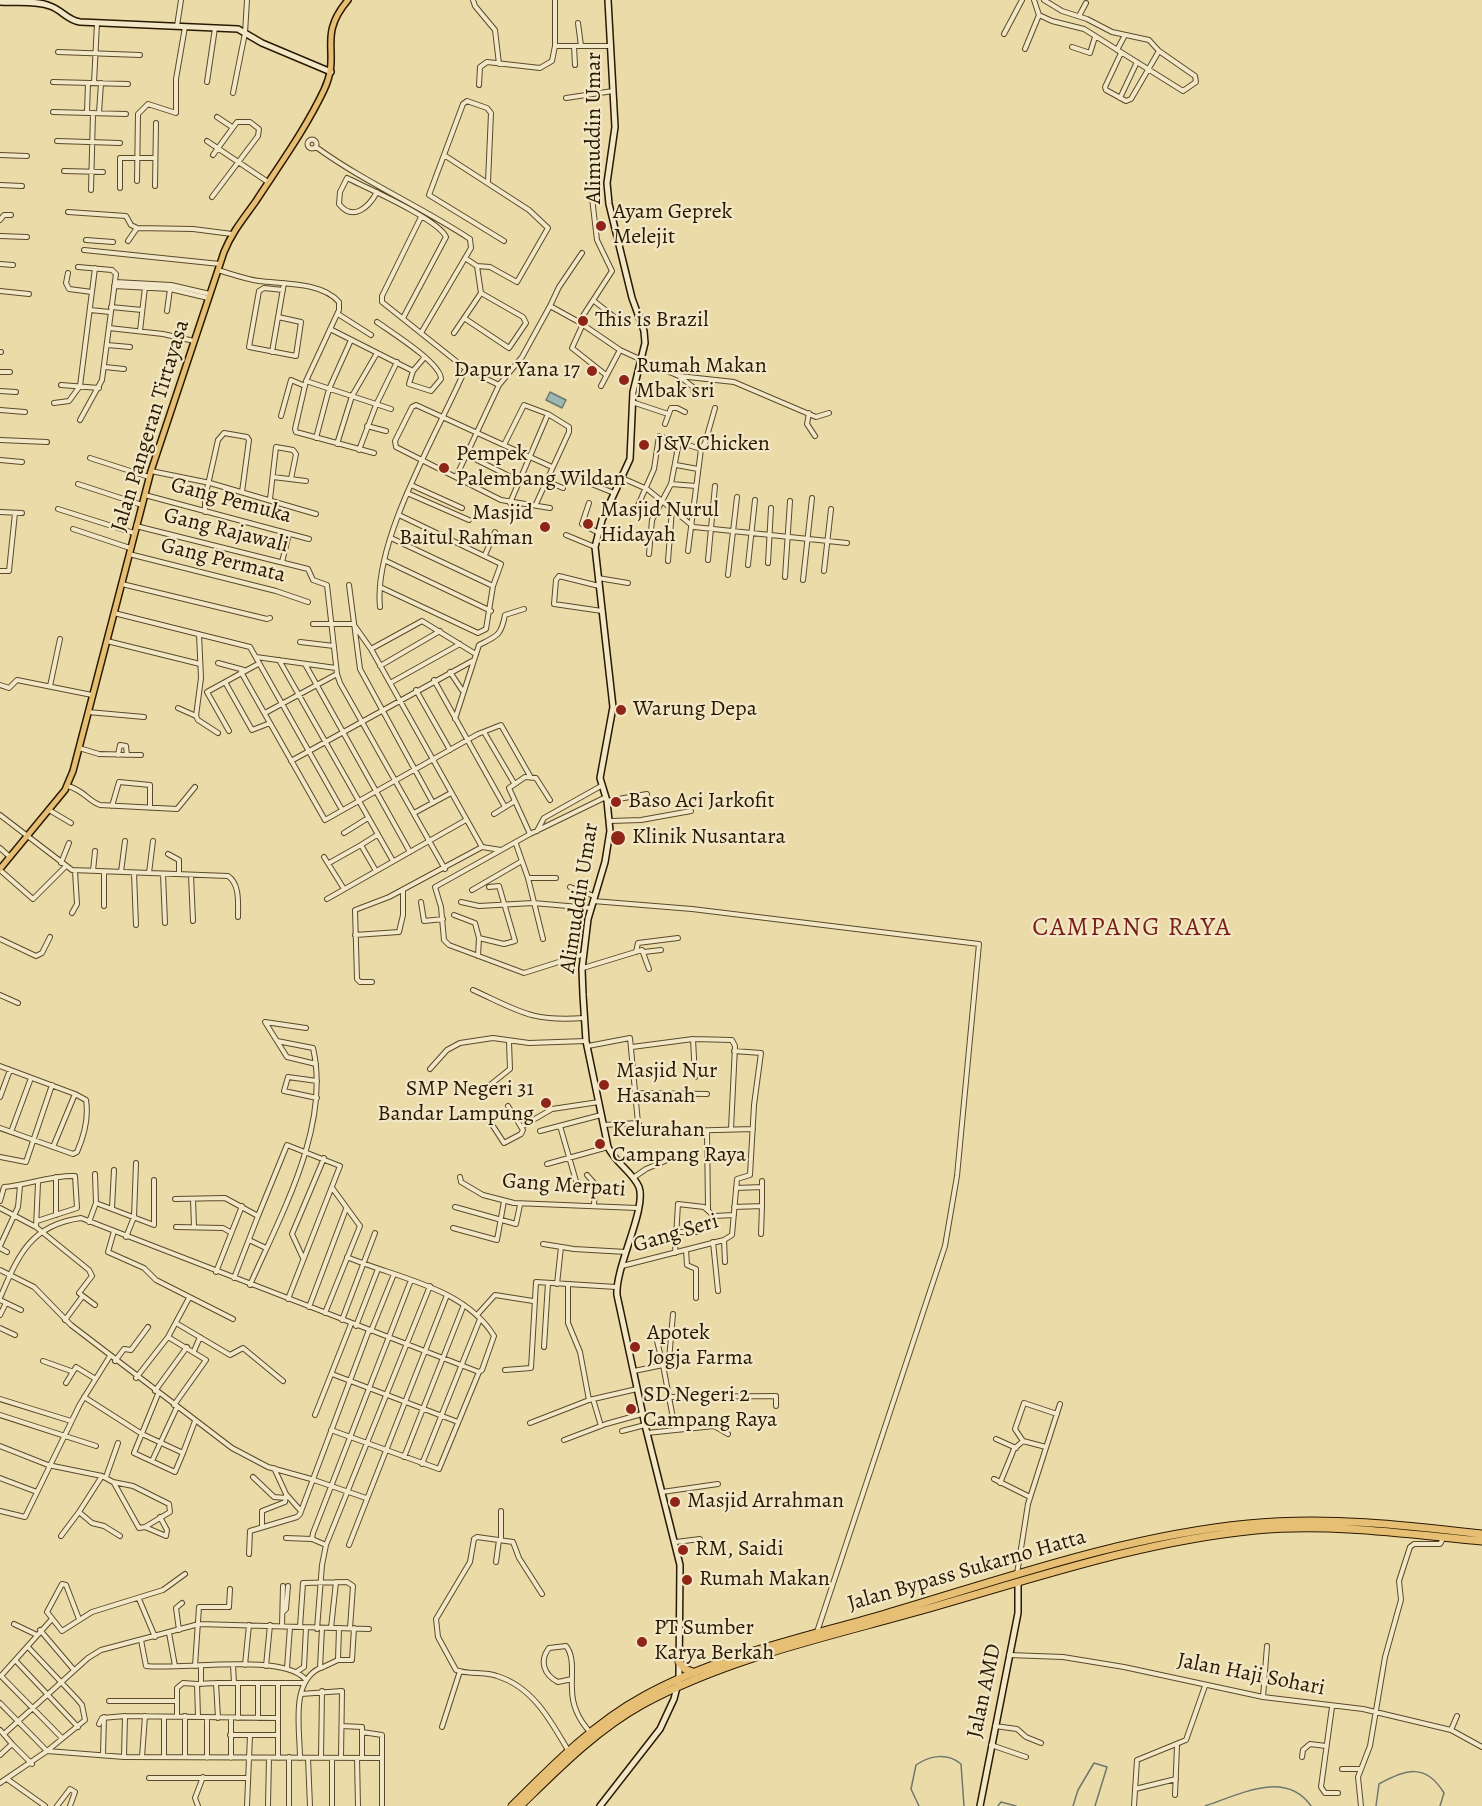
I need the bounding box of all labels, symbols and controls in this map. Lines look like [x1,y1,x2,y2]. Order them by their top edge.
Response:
street label: Alimuddin Umar [582,52,608,204]
place label: Ayam Geprek Melejit [613,200,732,252]
marker: Ayam Geprek Melejit [594,219,608,233]
place label: This is Brazil [595,308,709,334]
marker: This is Brazil [576,314,590,328]
street label: Jalan Pangeran Tirtayasa [106,317,196,535]
place label: Rumah Makan Mbak sri [636,354,767,406]
place label: Dapur Yana 17 [454,358,580,384]
marker: Dapur Yana 17 [585,364,599,378]
marker: Rumah Makan Mbak sri [617,373,631,387]
place label: J&V Chicken [656,432,770,458]
marker: J&V Chicken [637,438,651,452]
place label: Pempek Palembang Wildan [456,442,626,494]
marker: Pempek Palembang Wildan [437,461,451,475]
street label: Gang Pemuka [168,472,294,530]
place label: Masjid Nurul Hidayah [600,498,719,550]
place label: Masjid Baitul Rahman [399,501,533,552]
street label: Gang Rajawali [161,503,291,559]
marker: Masjid Nurul Hidayah [581,517,595,531]
marker: Masjid Baitul Rahman [538,520,552,534]
street label: Gang Permata [158,533,288,589]
place label: Warung Depa [633,697,757,723]
marker: Warung Depa [614,703,628,717]
place label: Baso Aci Jarkofit [628,789,775,815]
marker: Baso Aci Jarkofit [609,795,623,809]
street label: Alimuddin Umar [555,821,605,975]
place label: Klinik Nusantara [632,825,786,851]
marker: Klinik Nusantara [609,829,627,847]
district label: CAMPANG RAYA [1032,913,1232,945]
place label: Masjid Nur Hasanah [616,1059,718,1110]
place label: SMP Negeri 31 Bandar Lampung [377,1077,534,1128]
marker: Masjid Nur Hasanah [597,1078,611,1092]
marker: SMP Negeri 31 Bandar Lampung [539,1096,553,1110]
place label: Kelurahan Campang Raya [612,1118,746,1170]
marker: Kelurahan Campang Raya [593,1137,607,1151]
street label: Gang Merpati [501,1169,627,1203]
street label: Gang Seri [630,1209,722,1259]
place label: Apotek Jogja Farma [647,1321,753,1372]
marker: Apotek Jogja Farma [628,1340,642,1354]
place label: SD Negeri 2 Campang Raya [643,1383,777,1434]
marker: SD Negeri 2 Campang Raya [624,1402,638,1416]
place label: Masjid Arrahman [687,1489,844,1515]
marker: Masjid Arrahman [668,1495,682,1509]
street label: Jalan Bypass Sukarno Hatta [845,1524,1089,1618]
place label: RM, Saidi [695,1537,784,1563]
marker: RM, Saidi [676,1543,690,1557]
place label: Rumah Makan [699,1567,830,1593]
marker: Rumah Makan [680,1573,694,1587]
place label: PT Sumber Karya Berkah [654,1616,774,1668]
marker: PT Sumber Karya Berkah [635,1635,649,1649]
street label: Jalan AMD [962,1641,1008,1741]
street label: Jalan Haji Sohari [1175,1648,1327,1702]

